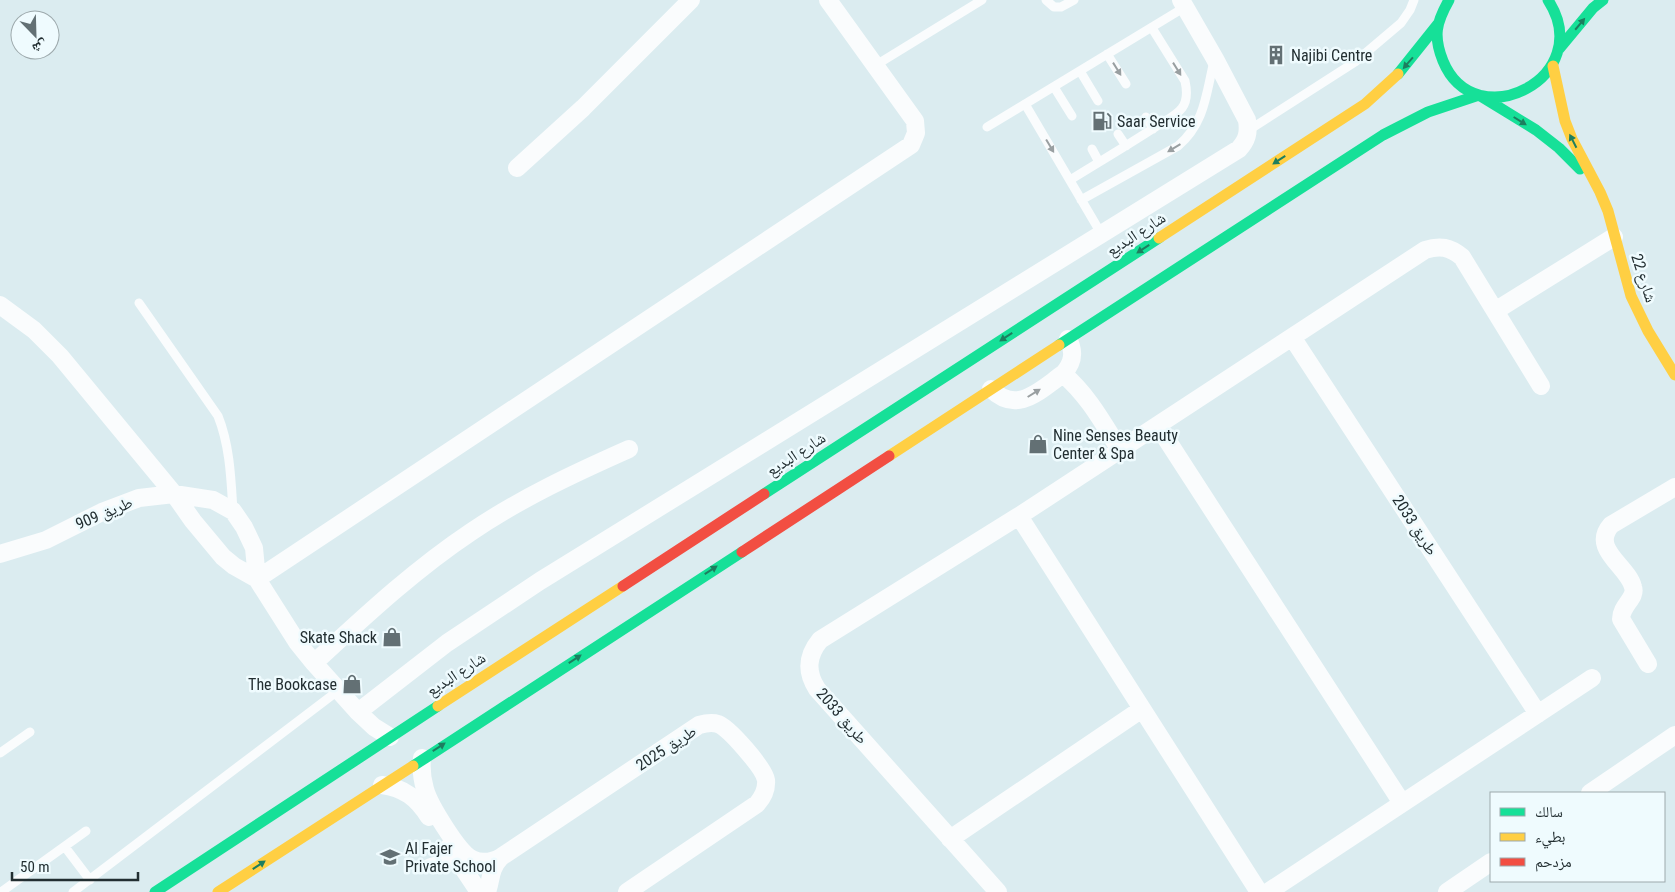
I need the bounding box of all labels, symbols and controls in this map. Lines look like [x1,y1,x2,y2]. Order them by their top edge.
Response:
north arrow [10,10,60,60]
one-way arrow [1575,18,1586,31]
text: ش [30,36,50,57]
building icon: Najibi Centre [1265,44,1287,66]
place label: Najibi Centre [1291,46,1372,65]
one-way arrow [1403,57,1414,70]
one-way arrow [1173,62,1182,76]
one-way arrow [1112,63,1121,76]
fuel station icon: Saar Service [1091,110,1113,132]
place label: Saar Service [1117,112,1195,131]
one-way arrow [1514,116,1527,125]
one-way arrow [1569,134,1577,149]
one-way arrow [1046,140,1055,153]
one-way arrow [1168,143,1181,152]
one-way arrow [1272,155,1286,165]
street label: شارع البديع [1103,208,1170,261]
one-way arrow [1136,244,1149,253]
street label: شارع 22 [1626,251,1661,305]
one-way arrow [1000,332,1013,342]
one-way arrow [1028,389,1041,398]
place label: Nine Senses Beauty Center & Spa [1053,426,1178,463]
street label: شارع البديع [763,428,830,481]
shop icon: Nine Senses Beauty Center & Spa [1027,433,1049,455]
street label: طريق 2033 [1388,491,1442,559]
street label: طريق 909 [73,492,136,534]
one-way arrow [705,566,718,575]
shop icon: Skate Shack [381,626,403,648]
place label: Skate Shack [300,628,378,647]
street label: شارع البديع [423,648,490,701]
one-way arrow [568,654,582,664]
shop icon: The Bookcase [341,673,363,695]
place label: The Bookcase [248,675,337,694]
street label: طريق 2033 [812,684,871,749]
street label: طريق 2025 [632,721,700,775]
one-way arrow [432,743,445,752]
legend [1490,792,1665,882]
text: سالك [1535,803,1563,821]
text: بطيء [1535,828,1565,849]
place label: Al Fajer Private School [405,839,496,876]
school or university icon: Al Fajer Private School [379,846,401,868]
scale bar [12,850,139,882]
text: مزدحم [1535,853,1572,872]
text: 50 m [20,858,50,876]
one-way arrow [252,861,266,870]

